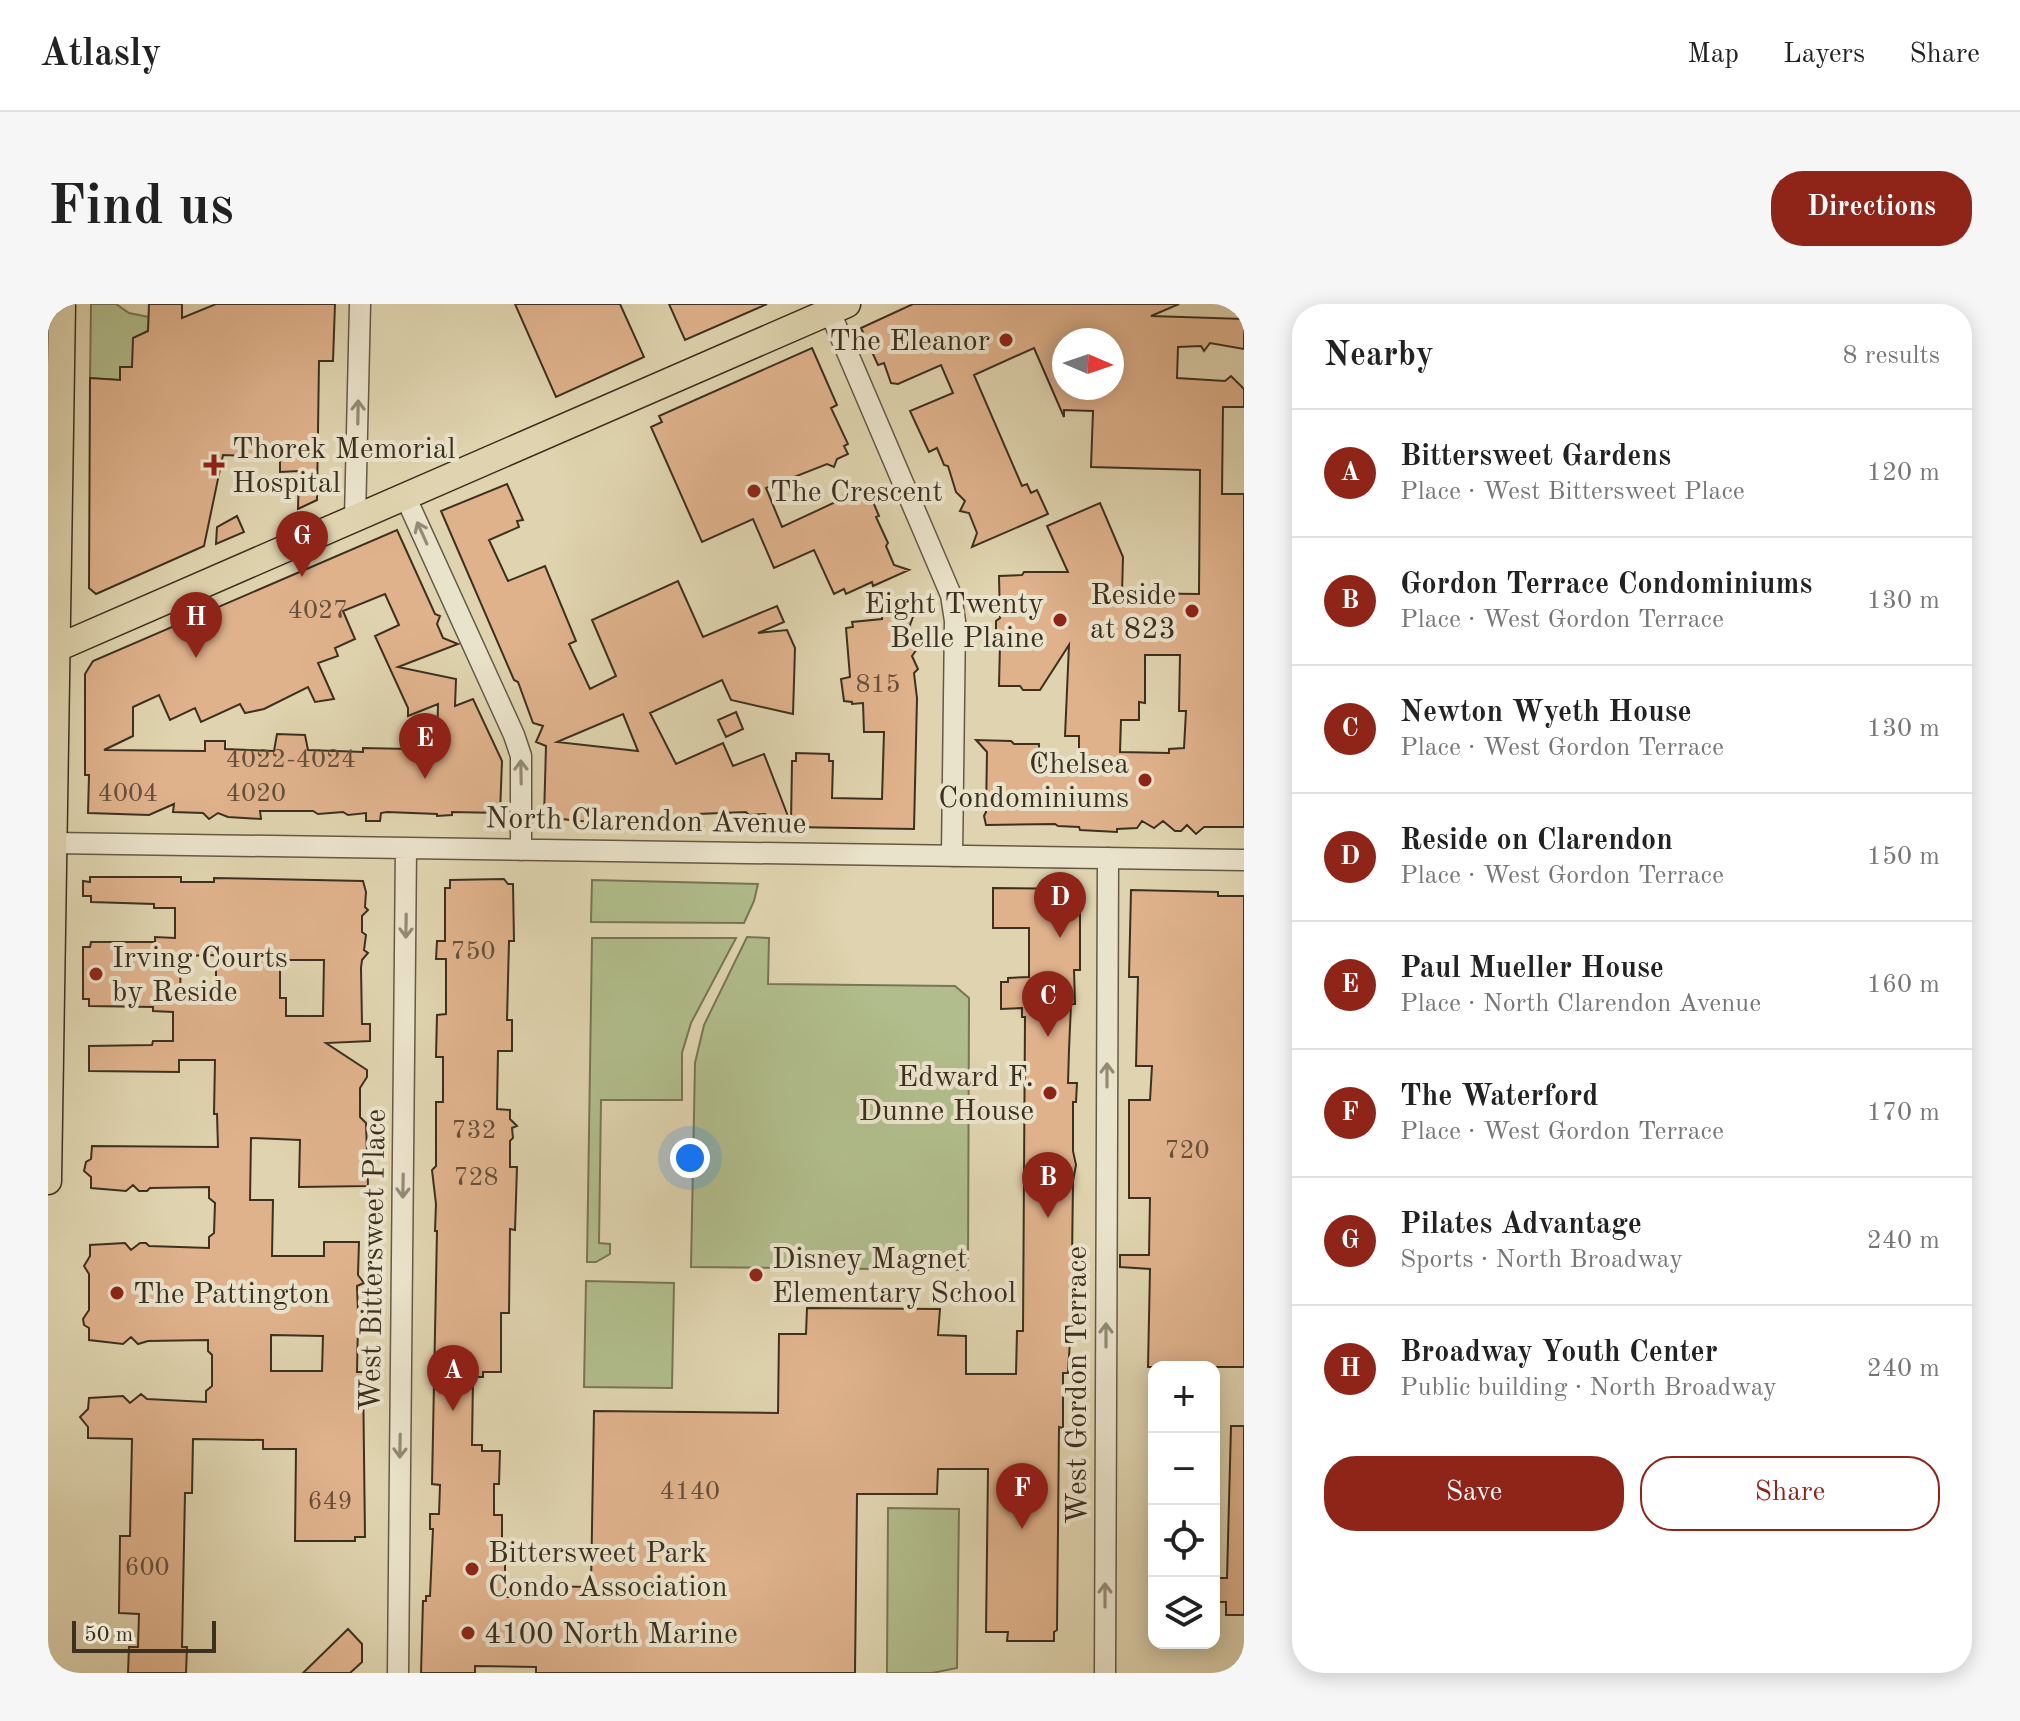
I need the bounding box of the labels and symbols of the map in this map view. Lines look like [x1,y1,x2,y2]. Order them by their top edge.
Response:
place label: The Eleanor [829,327,990,357]
north arrow [1052,328,1124,400]
marker: The Eleanor [997,331,1015,349]
one-way arrow [350,399,366,426]
place label: Thorek Memorial Hospital [232,435,456,499]
marker: Thorek Memorial Hospital [203,454,225,476]
place label: The Crescent [770,478,943,508]
marker: The Crescent [745,482,763,500]
pin: G [276,511,328,577]
one-way arrow [414,521,429,545]
place label: Reside at 823 [1090,581,1176,645]
place label: Eight Twenty Belle Plaine [864,590,1044,654]
pin: H [170,592,222,658]
house number: 4027 [288,598,348,624]
marker: Reside at 823 [1183,602,1201,620]
marker: Eight Twenty Belle Plaine [1051,611,1069,629]
house number: 815 [855,672,901,698]
pin: E [399,713,451,779]
house number: 4022-4024 [226,747,356,773]
place label: Chelsea Condominiums [938,750,1129,814]
one-way arrow [513,759,529,786]
marker: Chelsea Condominiums [1136,771,1154,789]
house number: 4004 [98,781,158,807]
house number: 4020 [226,781,286,807]
street label: North Clarendon Avenue [485,804,807,840]
pin: D [1034,872,1086,938]
one-way arrow [398,912,413,939]
house number: 750 [450,939,496,965]
place label: Irving Courts by Reside [112,944,288,1008]
marker: Irving Courts by Reside [87,965,105,983]
pin: C [1022,971,1074,1037]
one-way arrow [1099,1062,1115,1089]
place label: Edward F. Dunne House [859,1063,1034,1127]
marker: Edward F. Dunne House [1041,1084,1059,1102]
street label: West Bittersweet Place [356,1109,392,1411]
house number: 732 [451,1118,497,1144]
your location [670,1138,710,1178]
house number: 720 [1164,1138,1210,1164]
pin: B [1022,1152,1074,1218]
house number: 728 [453,1165,499,1191]
one-way arrow [395,1172,411,1199]
place label: Disney Magnet Elementary School [772,1245,1016,1309]
street label: West Gordon Terrace [1063,1246,1093,1524]
marker: Disney Magnet Elementary School [747,1266,765,1284]
place label: The Pattington [133,1280,330,1310]
marker: The Pattington [108,1284,126,1302]
one-way arrow [1098,1322,1114,1349]
pin: A [427,1345,479,1411]
one-way arrow [392,1432,408,1459]
pin: F [996,1463,1048,1529]
house number: 4140 [660,1479,720,1505]
house number: 649 [307,1489,353,1515]
place label: Bittersweet Park Condo Association [488,1539,728,1603]
house number: 600 [124,1555,170,1581]
marker: Bittersweet Park Condo Association [463,1560,481,1578]
one-way arrow [1098,1582,1113,1609]
scale bar [72,1617,216,1653]
place label: 4100 North Marine [484,1620,738,1650]
marker: 4100 North Marine [459,1624,477,1642]

